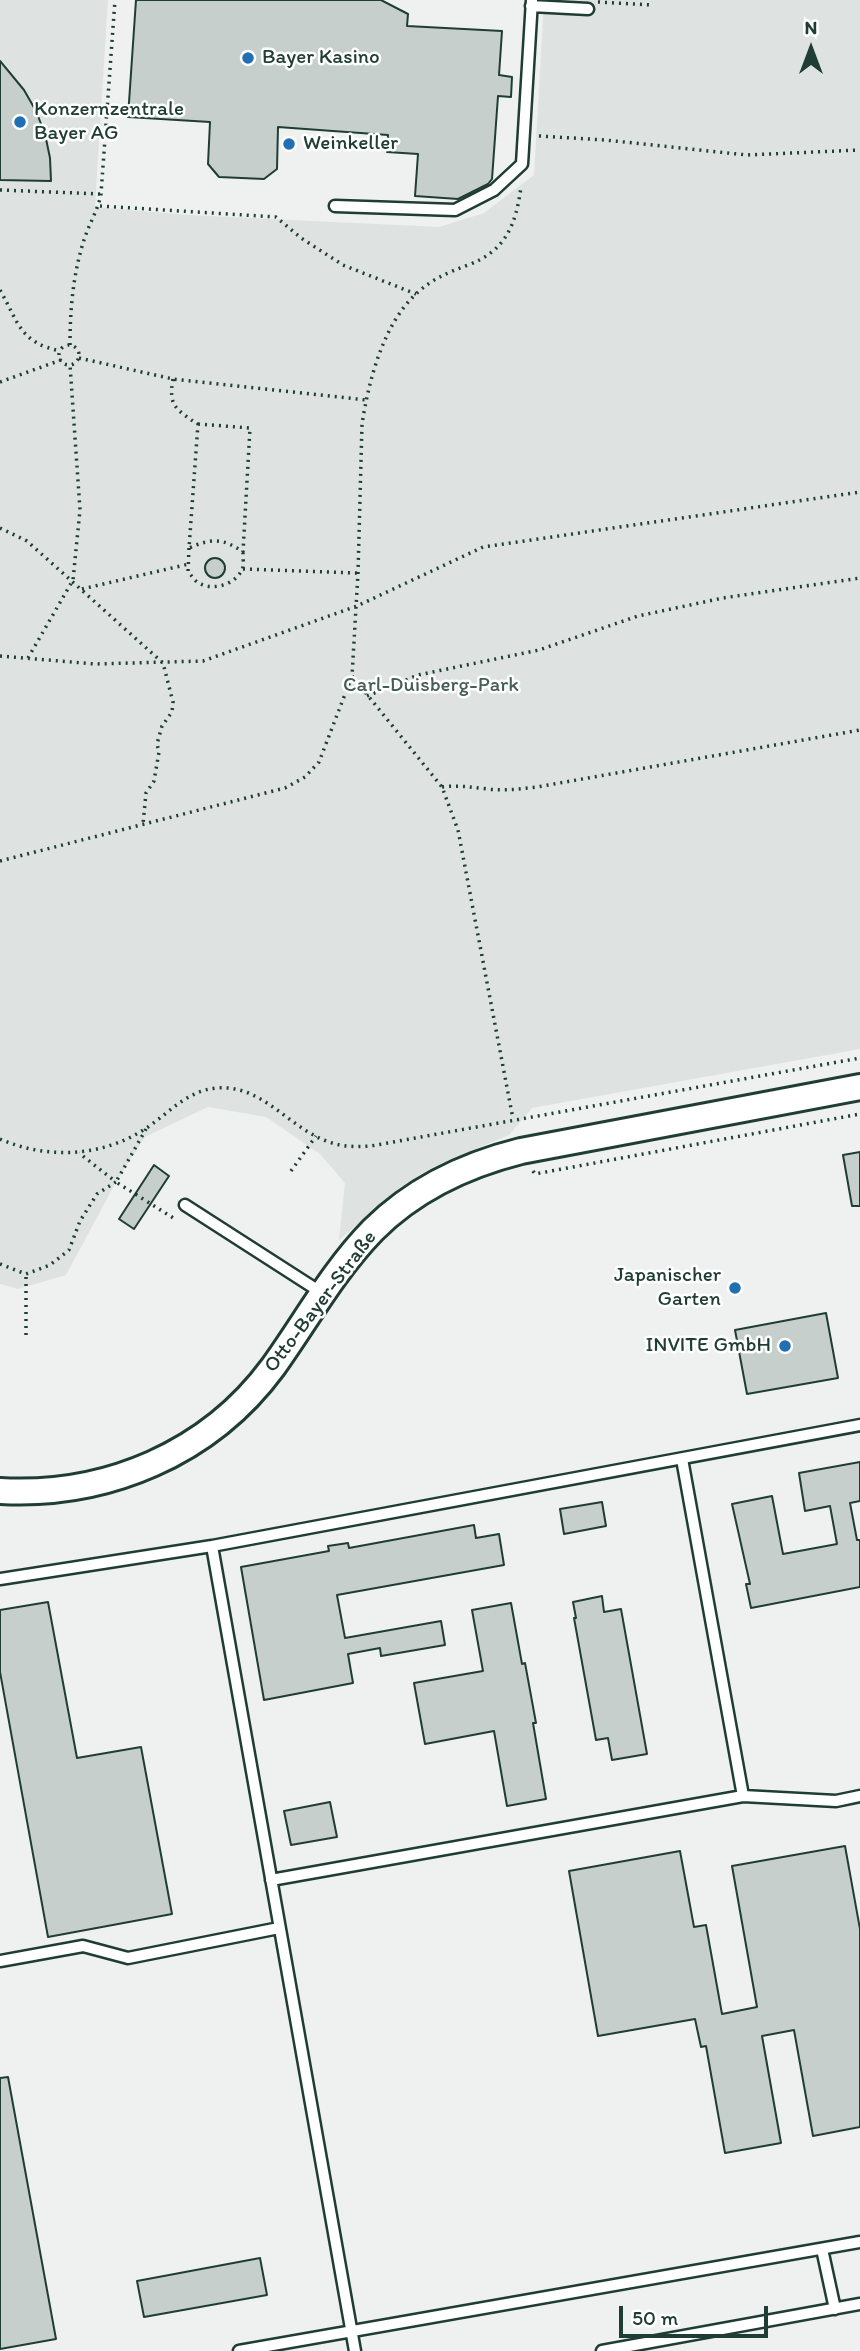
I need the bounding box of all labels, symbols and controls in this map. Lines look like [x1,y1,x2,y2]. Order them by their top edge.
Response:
north arrow [776,14,846,84]
text: N [805,16,817,39]
place label: Bayer Kasino [262,45,380,71]
marker: Bayer Kasino [240,50,256,66]
place label: Konzernzentrale Bayer AG [34,97,184,147]
marker: Konzernzentrale Bayer AG [12,114,28,130]
place label: Weinkeller [303,131,398,157]
marker: Weinkeller [281,136,297,152]
park label: Carl-Duisberg-Park [343,673,519,699]
street label: Otto-Bayer-Straße [259,1226,383,1378]
place label: Japanischer Garten [614,1263,721,1313]
marker: Japanischer Garten [727,1280,743,1296]
place label: INVITE GmbH [645,1333,771,1359]
marker: INVITE GmbH [777,1338,793,1354]
scale bar [622,2292,771,2336]
text: 50 m [632,2305,678,2330]

